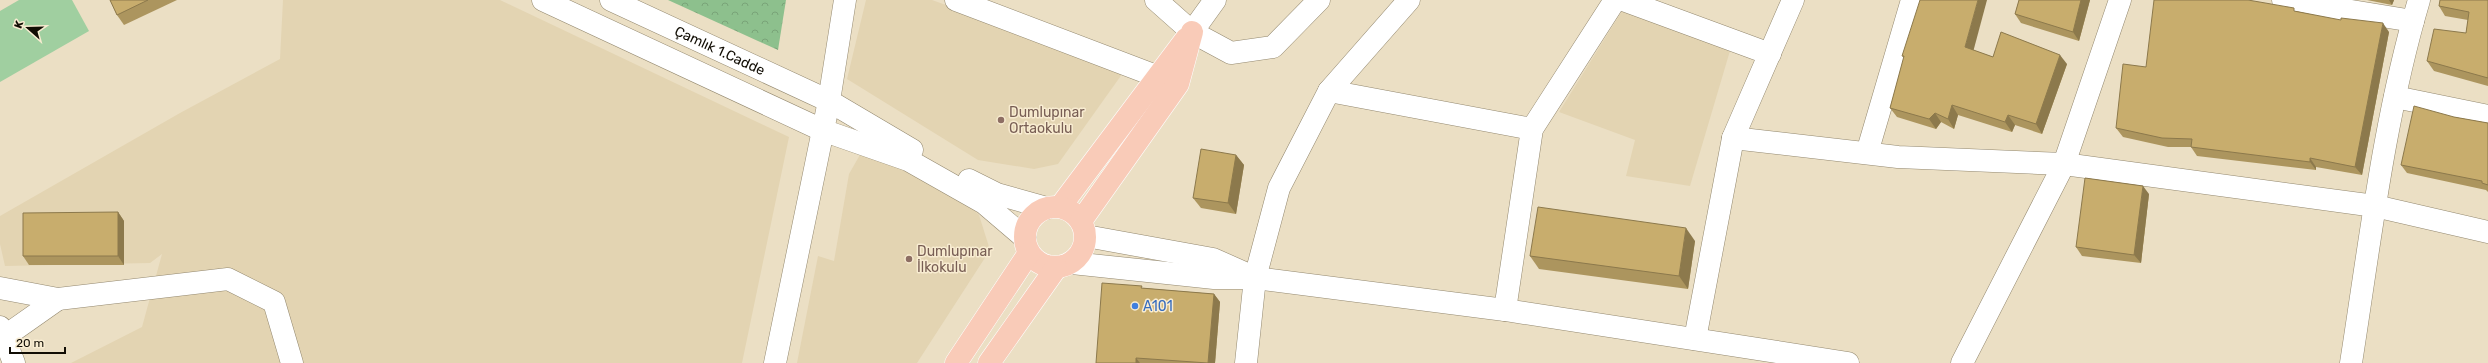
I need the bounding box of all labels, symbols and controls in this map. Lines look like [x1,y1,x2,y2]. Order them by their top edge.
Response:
north arrow [8,8,48,48]
text: K [12,18,27,30]
street label: Çamlık 1.Cadde [672,23,768,79]
place label: Dumlupınar Ortaokulu [1009,104,1085,137]
marker: Dumlupınar Ortaokulu [996,115,1006,125]
place label: Dumlupınar İlkokulu [917,243,993,276]
marker: Dumlupınar İlkokulu [904,254,914,264]
place label: A101 [1143,298,1173,315]
marker: A101 [1130,301,1140,311]
scale bar [10,329,65,355]
text: 20 m [16,336,44,350]

